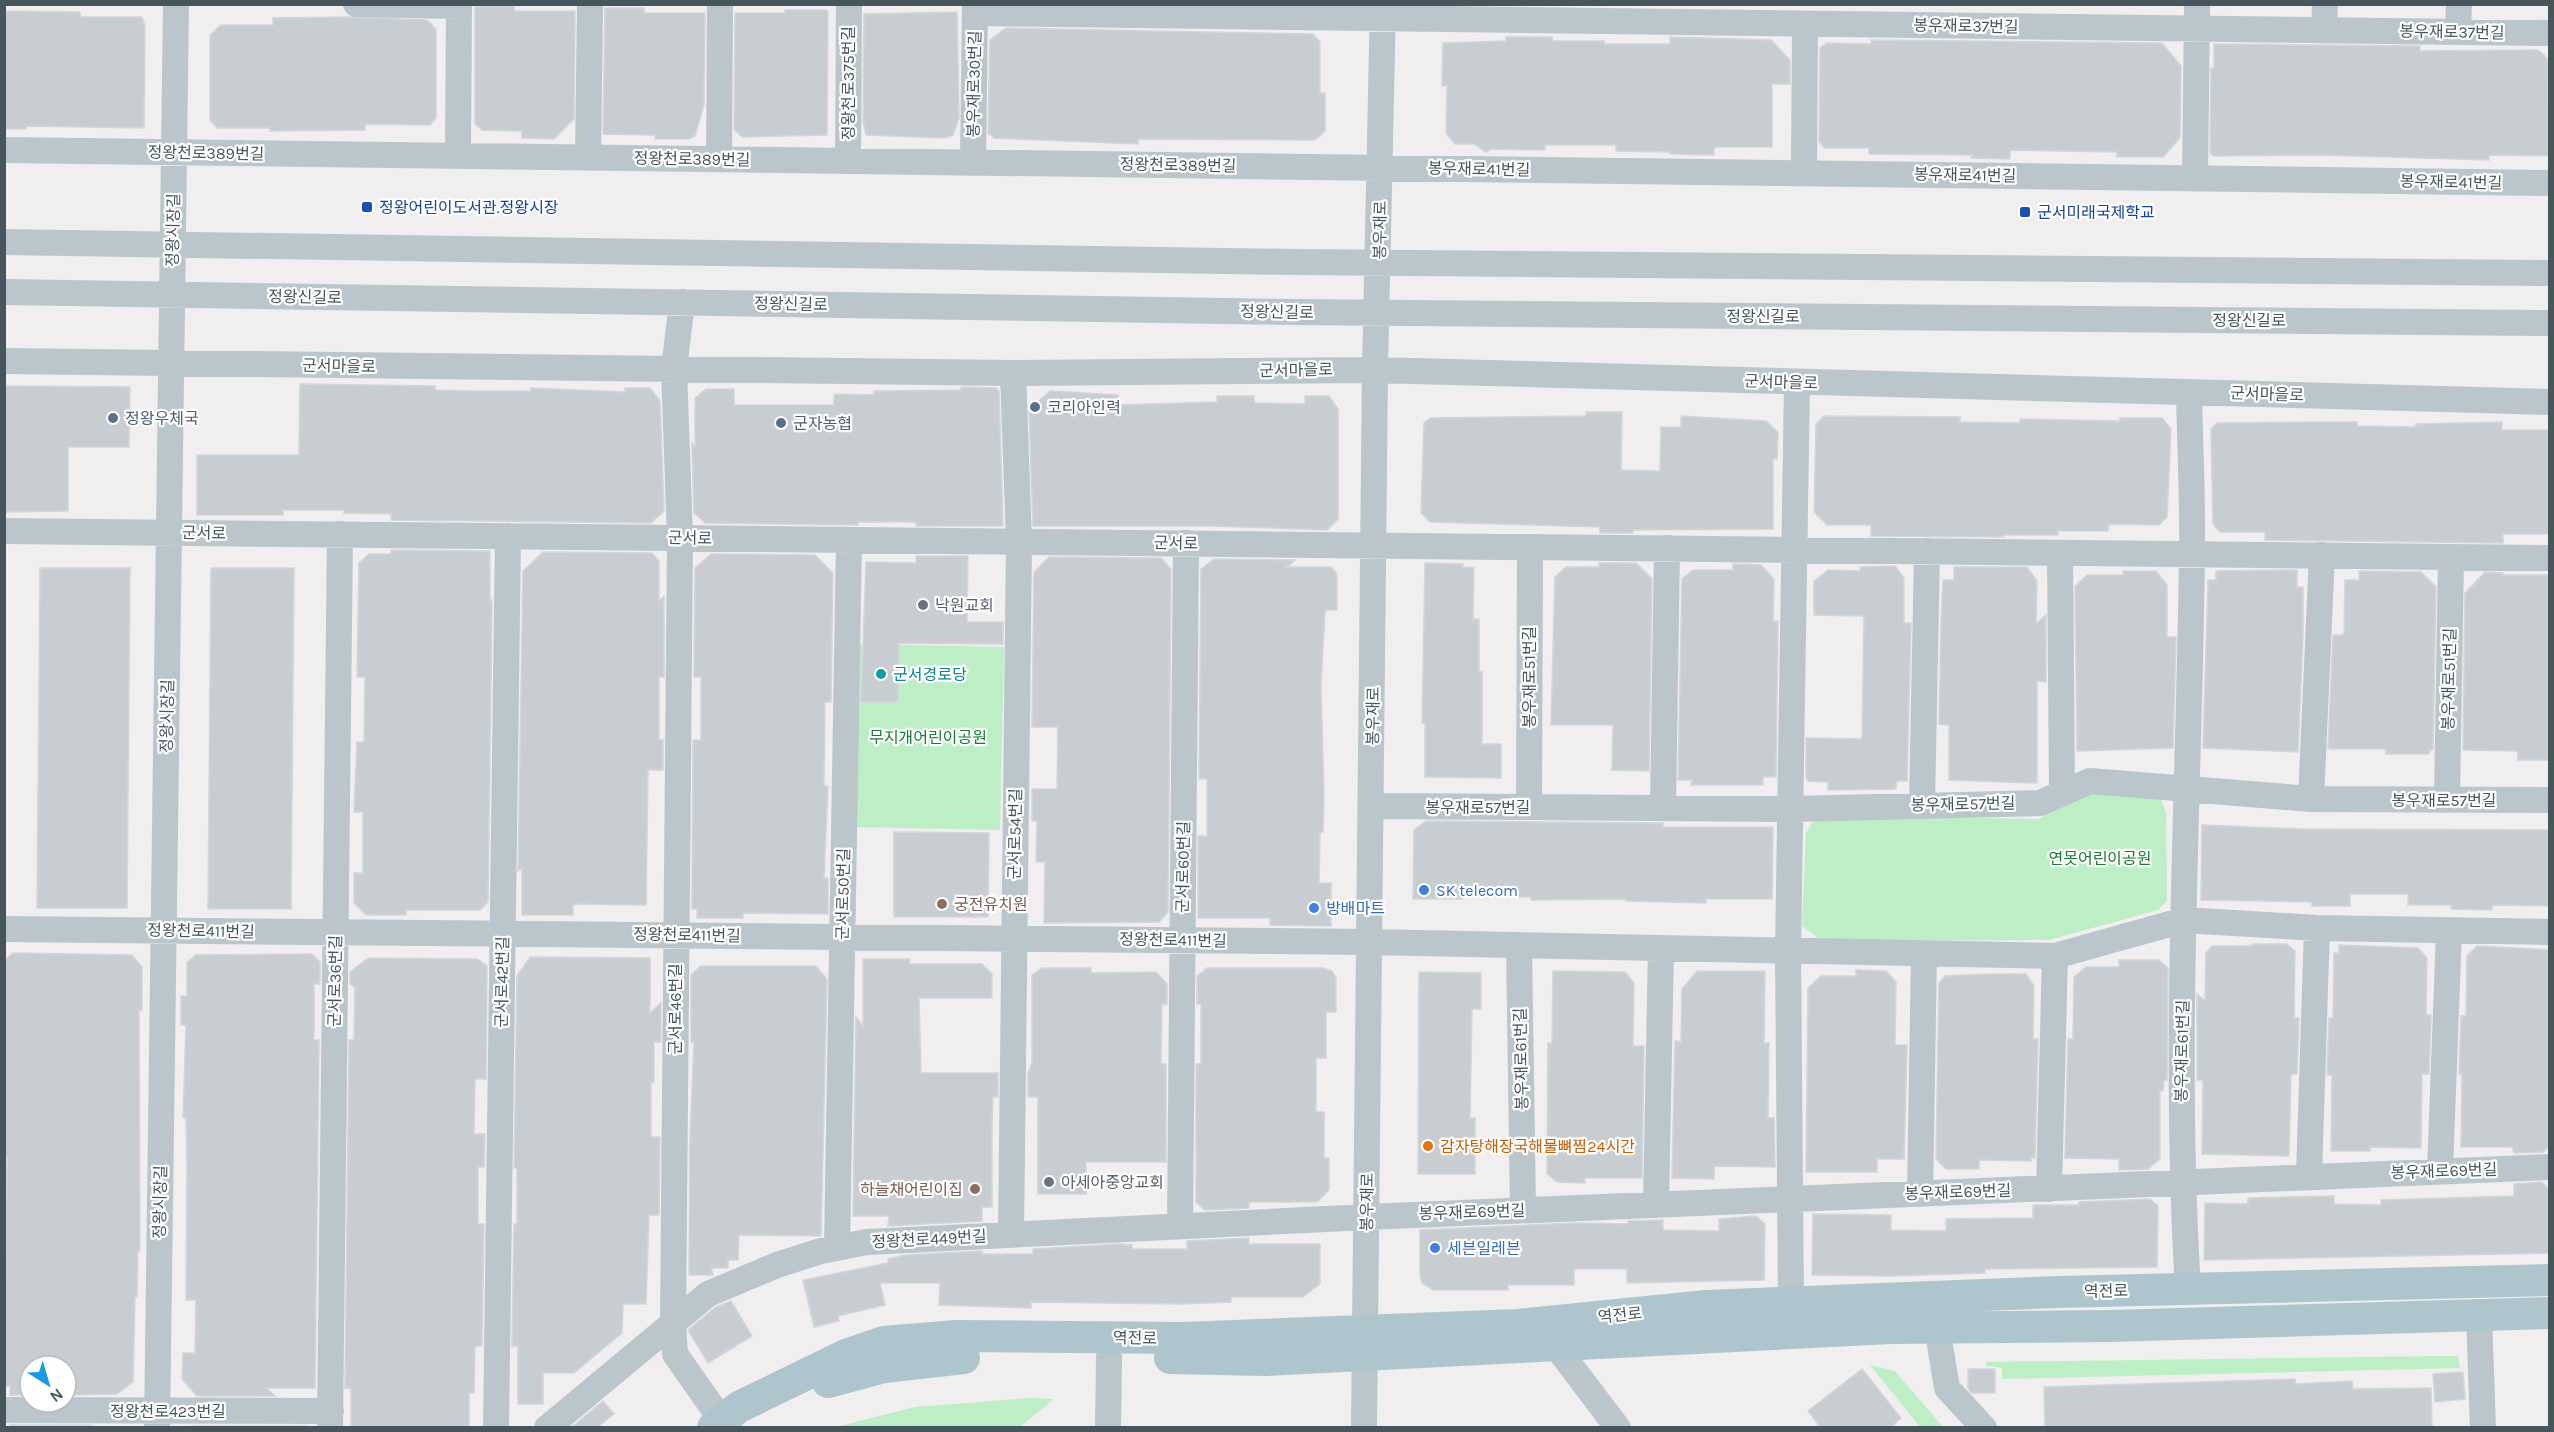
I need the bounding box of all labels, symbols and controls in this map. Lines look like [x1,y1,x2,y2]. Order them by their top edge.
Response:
street label: 봉우재로37번길 [1913,16,2019,36]
street label: 봉우재로37번길 [2399,22,2505,42]
street label: 정왕천로375번길 [839,26,858,140]
street label: 봉우재로30번길 [964,30,984,138]
street label: 정왕천로389번길 [147,142,265,164]
street label: 정왕천로389번길 [633,148,751,170]
street label: 정왕천로389번길 [1119,154,1237,176]
street label: 봉우재로41번길 [1428,159,1530,179]
street label: 봉우재로41번길 [1914,165,2016,185]
street label: 봉우재로41번길 [2400,172,2502,192]
street label: 정왕시장길 [163,193,183,267]
place label: 정왕어린이도서관.정왕시장 [379,198,559,217]
marker: 정왕어린이도서관.정왕시장 [360,200,374,214]
street label: 봉우재로 [1370,200,1390,260]
place label: 군서미래국제학교 [2037,203,2155,222]
marker: 군서미래국제학교 [2018,205,2032,219]
street label: 정왕신길로 [268,287,342,307]
street label: 정왕신길로 [754,294,828,314]
street label: 정왕신길로 [1240,302,1314,322]
street label: 정왕신길로 [1726,307,1800,326]
street label: 정왕신길로 [2212,311,2286,330]
street label: 군서마을로 [302,356,376,376]
street label: 군서마을로 [1259,360,1333,380]
street label: 군서마을로 [1744,371,1818,393]
street label: 군서마을로 [2230,383,2304,405]
place label: 코리아인력 [1047,398,1121,417]
marker: 코리아인력 [1028,400,1042,414]
place label: 정왕우체국 [125,409,199,428]
marker: 정왕우체국 [106,411,120,425]
place label: 군자농협 [793,414,852,433]
marker: 군자농협 [774,416,788,430]
street label: 군서로 [182,523,227,543]
street label: 군서로 [668,528,713,548]
street label: 군서로 [1154,533,1199,553]
place label: 낙원교회 [935,596,994,615]
marker: 낙원교회 [916,598,930,612]
street label: 봉우재로51번길 [1520,626,1539,728]
street label: 봉우재로51번길 [2439,628,2459,730]
place label: 군서경로당 [893,665,967,684]
marker: 군서경로당 [874,667,888,681]
street label: 정왕시장길 [157,679,177,753]
street label: 봉우재로 [1363,686,1383,746]
park label: 무지개어린이공원 [869,728,987,747]
street label: 군서로54번길 [1005,788,1025,880]
street label: 봉우재로57번길 [2392,791,2496,810]
street label: 봉우재로57번길 [1910,794,2016,814]
street label: 봉우재로57번길 [1426,798,1530,817]
street label: 군서로60번길 [1173,821,1193,913]
street label: 군서로50번길 [833,848,853,940]
park label: 연못어린이공원 [2048,849,2152,868]
place label: SK telecom [1436,881,1518,900]
marker: SK telecom [1417,883,1431,897]
place label: 궁전유치원 [954,895,1028,914]
marker: 궁전유치원 [935,897,949,911]
place label: 방배마트 [1326,899,1385,918]
marker: 방배마트 [1307,901,1321,915]
street label: 정왕천로411번길 [147,921,255,941]
street label: 정왕천로411번길 [633,925,741,945]
street label: 정왕천로411번길 [1119,930,1227,950]
street label: 군서로36번길 [325,935,345,1027]
street label: 군서로42번길 [492,936,512,1028]
street label: 군서로46번길 [666,963,685,1055]
street label: 봉우재로61번길 [2172,999,2192,1103]
street label: 봉우재로61번길 [1511,1007,1531,1111]
place label: 감자탕해장국해물뼈찜24시간 [1440,1137,1635,1156]
marker: 감자탕해장국해물뼈찜24시간 [1421,1139,1435,1153]
street label: 봉우재로69번길 [2390,1160,2498,1182]
street label: 정왕시장길 [150,1165,170,1239]
street label: 봉우재로 [1357,1172,1377,1232]
place label: 아세아중앙교회 [1061,1173,1164,1192]
marker: 아세아중앙교회 [1042,1175,1056,1189]
place label: 하늘채어린이집 [860,1180,963,1199]
street label: 봉우재로69번길 [1904,1181,2012,1203]
marker: 하늘채어린이집 [968,1182,982,1196]
street label: 봉우재로69번길 [1418,1201,1526,1223]
street label: 정왕천로449번길 [871,1226,987,1252]
place label: 세븐일레븐 [1447,1239,1521,1258]
marker: 세븐일레븐 [1428,1241,1442,1255]
street label: 역전로 [2084,1281,2129,1301]
street label: 역전로 [1597,1303,1643,1327]
street label: 역전로 [1113,1328,1158,1348]
north arrow [18,1354,78,1414]
text: N [46,1385,67,1407]
street label: 정왕천로423번길 [110,1402,226,1421]

